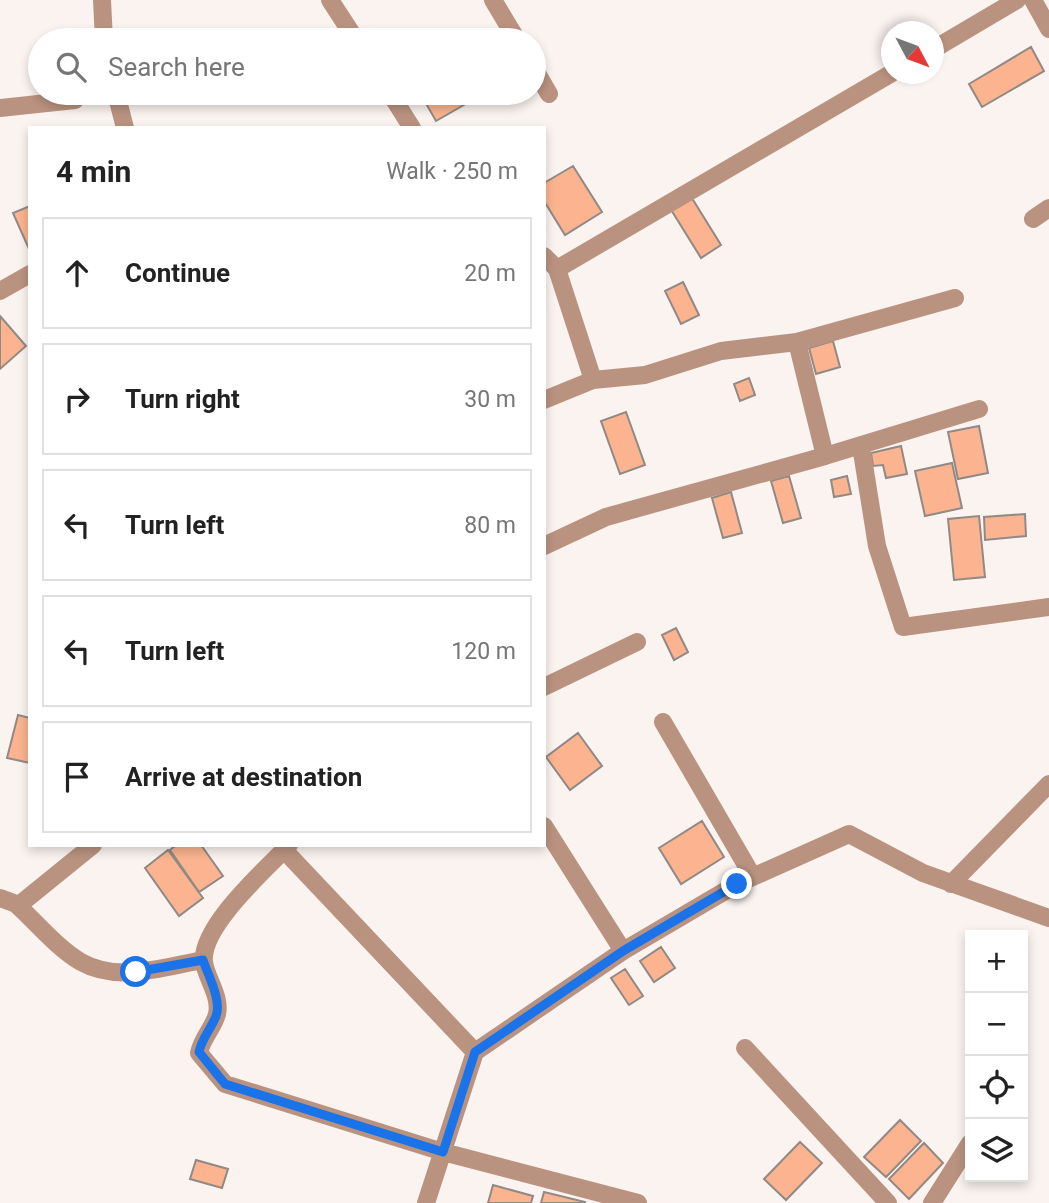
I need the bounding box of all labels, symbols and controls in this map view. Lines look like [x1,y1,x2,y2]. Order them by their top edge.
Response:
north arrow [881,21,944,84]
search box [28,28,546,105]
icon: search [52,48,90,86]
text: Search here [108,52,245,82]
text: 4 min [56,154,131,189]
text: Walk · 250 m [386,158,518,185]
icon: ahead [58,254,96,292]
text: Continue [125,258,230,288]
text: 20 m [464,260,516,287]
icon: right [58,380,96,418]
text: Turn right [125,384,240,414]
text: 30 m [464,386,516,413]
icon: left [58,506,96,544]
text: Turn left [125,510,224,540]
text: 80 m [464,512,516,539]
icon: left [58,632,96,670]
text: Turn left [125,636,224,666]
text: 120 m [451,638,516,665]
icon: arrive [58,758,96,796]
text: Arrive at destination [125,762,362,792]
route end [721,868,752,899]
map controls [965,930,1028,1182]
button: + [965,930,1028,993]
route start [120,956,151,987]
button: − [965,993,1028,1056]
button: locate [965,1056,1028,1119]
button: layers [965,1119,1028,1182]

